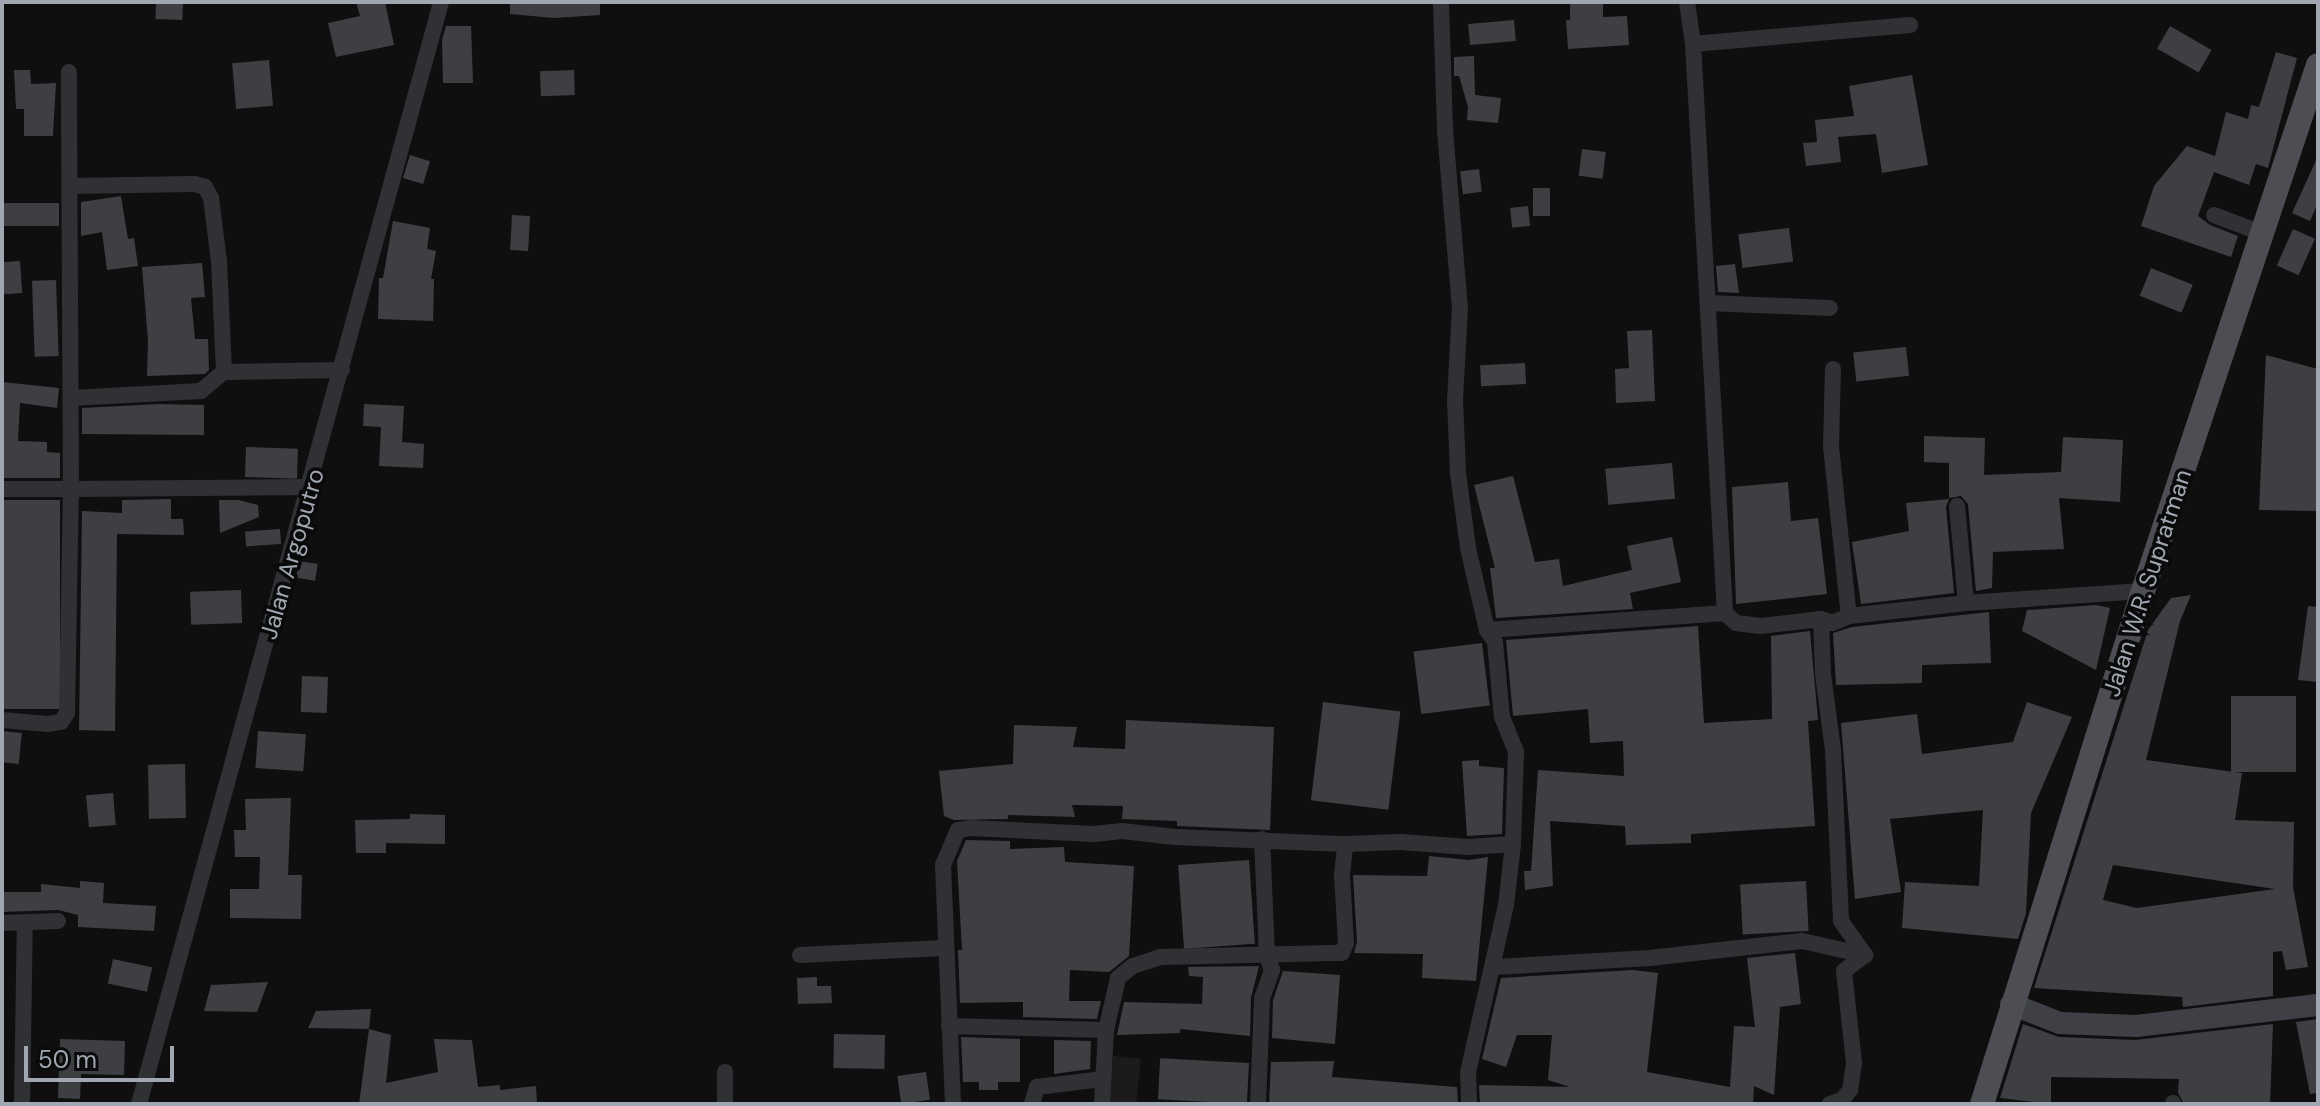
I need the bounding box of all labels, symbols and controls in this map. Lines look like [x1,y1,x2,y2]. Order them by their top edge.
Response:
street label: Jalan Argoputro [254,465,330,643]
street label: Jalan W.R. Supratman [2097,466,2197,700]
scale bar [28,1030,178,1080]
text: 50 m [38,1044,97,1075]

